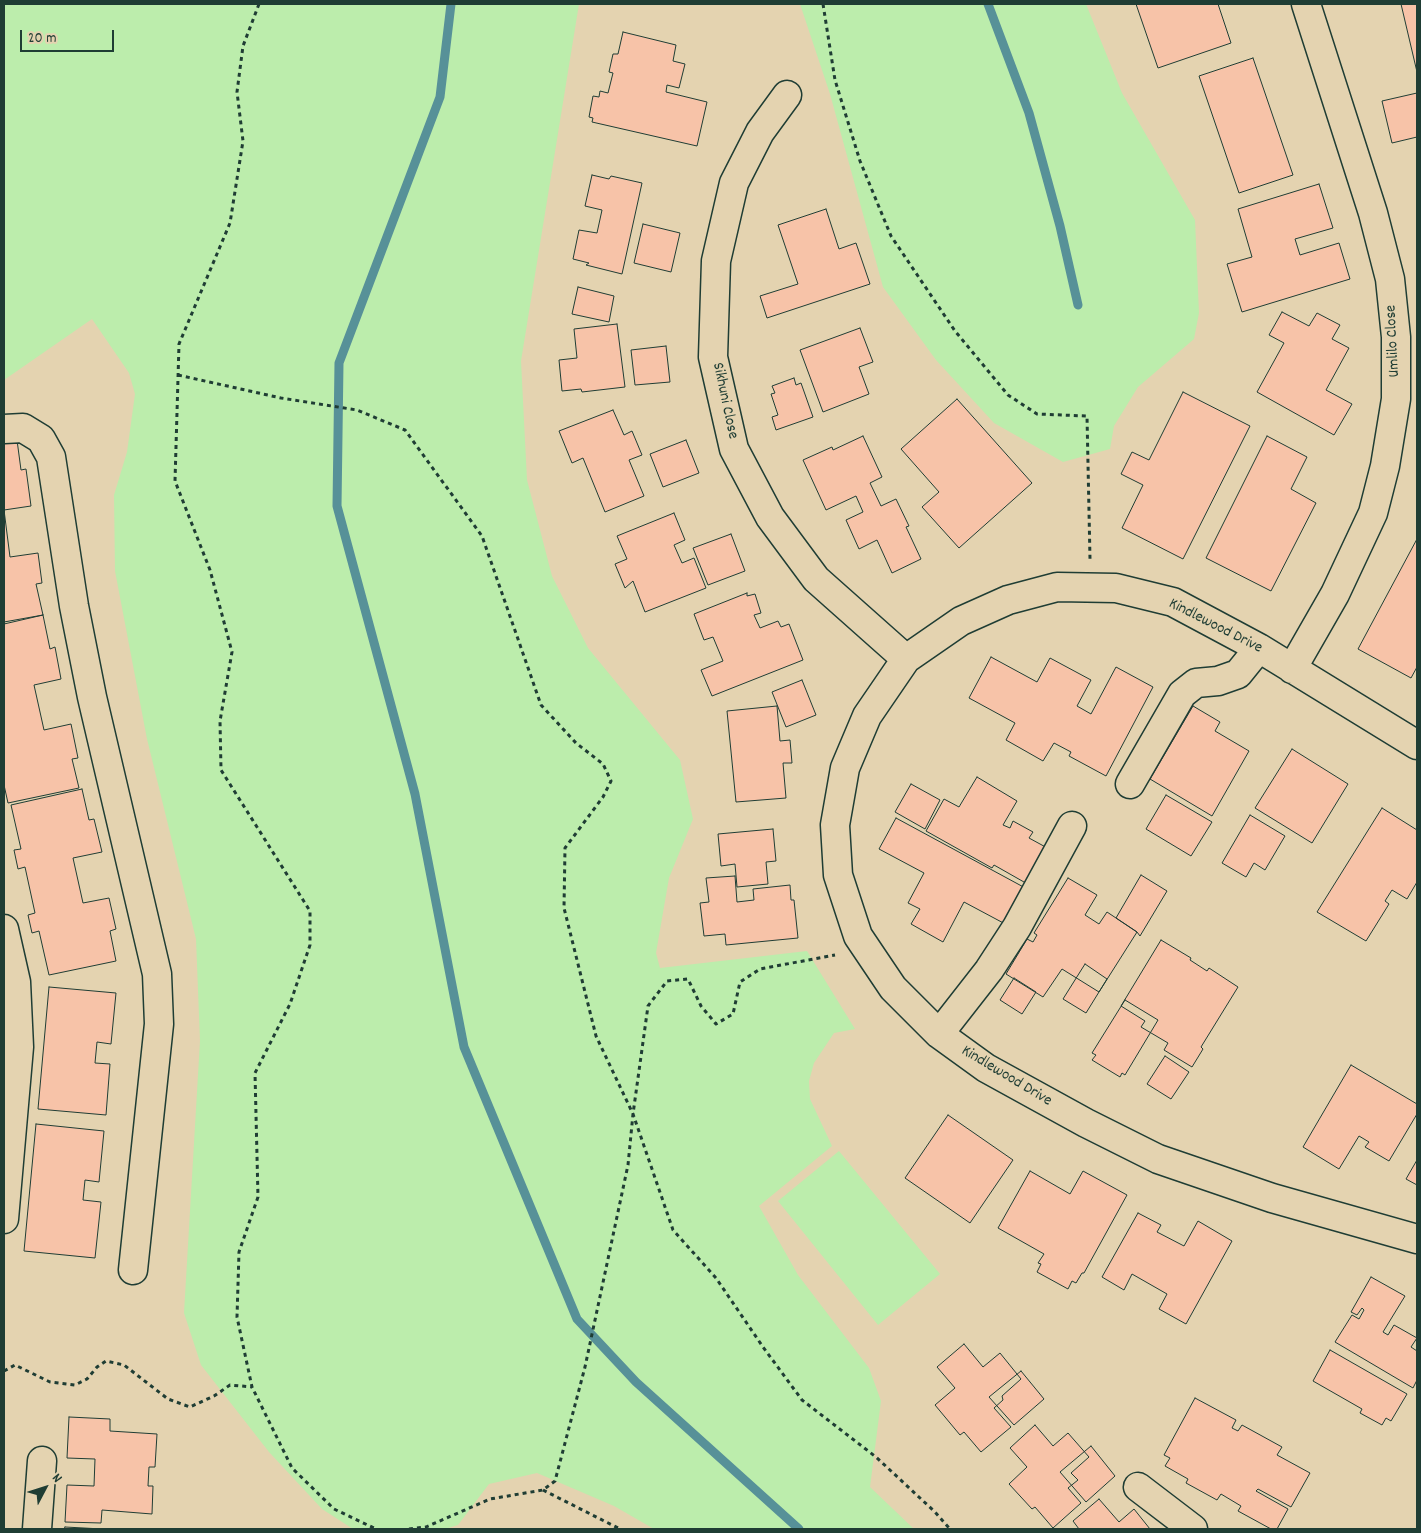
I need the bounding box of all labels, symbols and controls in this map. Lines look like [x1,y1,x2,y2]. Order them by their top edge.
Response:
scale bar [22,20,116,52]
text: 20 m [28,28,56,50]
street label: Umlilo Close [1383,304,1405,378]
street label: Sikhuni Close [707,361,741,441]
street label: Kindlewood Drive [1165,595,1265,659]
street label: Kindlewood Drive [957,1042,1055,1112]
north arrow [20,1463,70,1513]
text: N [47,1469,66,1487]

